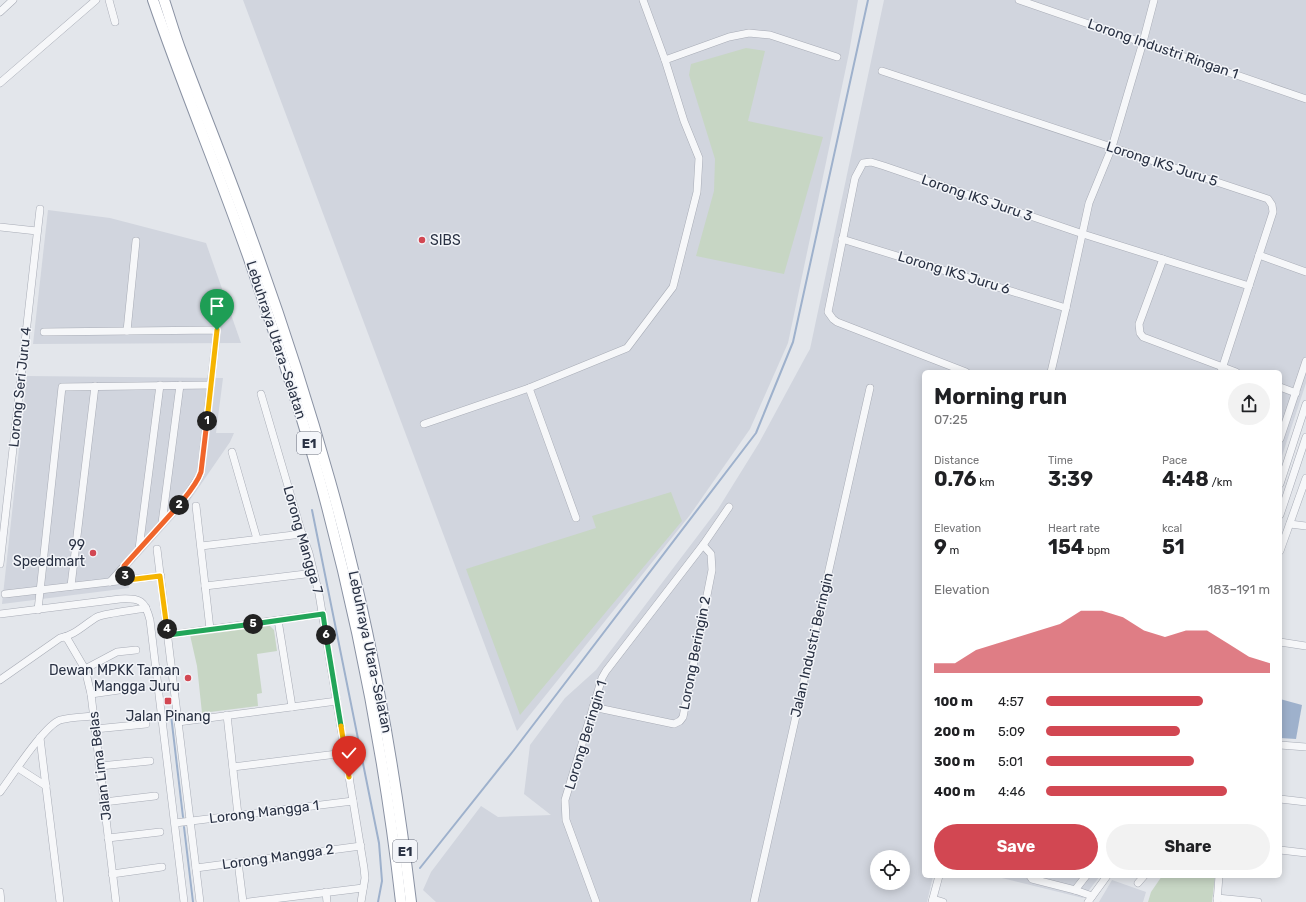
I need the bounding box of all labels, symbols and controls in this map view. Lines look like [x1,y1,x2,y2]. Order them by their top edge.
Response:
street label: Lorong Industri Ringan 1 [1085,15,1241,83]
street label: Lorong IKS Juru 5 [1104,138,1220,190]
street label: Lorong IKS Juru 3 [919,171,1035,225]
place label: SIBS [430,232,461,249]
marker: SIBS [417,235,427,245]
street label: Lorong IKS Juru 6 [896,248,1012,298]
street label: Lebuhraya Utara–Selatan [242,259,310,421]
pin [200,289,234,330]
icon: arrive [206,295,228,317]
street label: Lorong Seri Juru 4 [5,326,35,448]
text: Morning run [934,383,1067,410]
button: share [1228,383,1270,425]
pin: 1 [197,411,217,431]
text: 07:25 [934,412,968,427]
text: 1 [204,414,210,427]
road number: E1 [297,432,321,454]
text: Distance [934,454,979,467]
text: Time [1048,454,1073,467]
text: Pace [1162,454,1187,467]
text: 0.76 [934,467,976,491]
text: 3:39 [1048,467,1093,491]
text: 4:48 [1162,467,1209,491]
text: km [976,476,995,489]
text: /km [1209,476,1232,489]
street label: Lorong Mangga 7 [279,484,327,596]
pin: 2 [169,495,189,515]
text: 2 [175,498,183,511]
text: Elevation [934,522,981,535]
text: Heart rate [1048,522,1100,535]
text: kcal [1162,522,1182,535]
text: 9 [934,535,947,559]
text: 154 [1048,535,1085,559]
text: 51 [1162,535,1185,559]
place label: 99 Speedmart [13,537,86,570]
text: m [947,544,959,557]
text: bpm [1085,544,1110,557]
marker: 99 Speedmart [88,548,98,558]
pin: 3 [115,566,135,586]
text: 3 [121,569,129,582]
street label: Lebuhraya Utara–Selatan [345,569,395,735]
street label: Jalan Industri Beringin [787,571,837,719]
text: Elevation [934,582,990,597]
text: 183–191 m [1208,582,1270,597]
street label: Lorong Beringin 2 [676,595,714,711]
pin: 5 [243,614,263,634]
text: 5 [249,617,257,630]
pin: 4 [157,619,177,639]
text: 4 [163,622,171,635]
pin: 6 [316,625,336,645]
text: 6 [322,628,330,641]
place label: Dewan MPKK Taman Mangga Juru [49,662,180,695]
marker: Dewan MPKK Taman Mangga Juru [183,673,193,683]
street label: Lorong Beringin 1 [561,678,611,792]
text: 100 m [934,694,973,709]
text: 4:57 [998,694,1024,709]
marker: Jalan Pinang [163,696,173,706]
place label: Jalan Pinang [125,708,211,725]
street label: Jalan Lima Belas [85,710,115,822]
text: 200 m [934,724,975,739]
text: 5:09 [998,724,1025,739]
pin [332,736,366,777]
icon: check [338,742,360,764]
text: 300 m [934,754,975,769]
text: 5:01 [998,754,1023,769]
text: 400 m [934,784,975,799]
text: 4:46 [998,784,1025,799]
street label: Lorong Mangga 1 [208,797,320,827]
button: Save [934,824,1098,870]
button: Share [1106,824,1270,870]
road number: E1 [393,840,417,862]
street label: Lorong Mangga 2 [221,841,335,873]
map controls [870,850,910,890]
button: locate [870,850,910,890]

